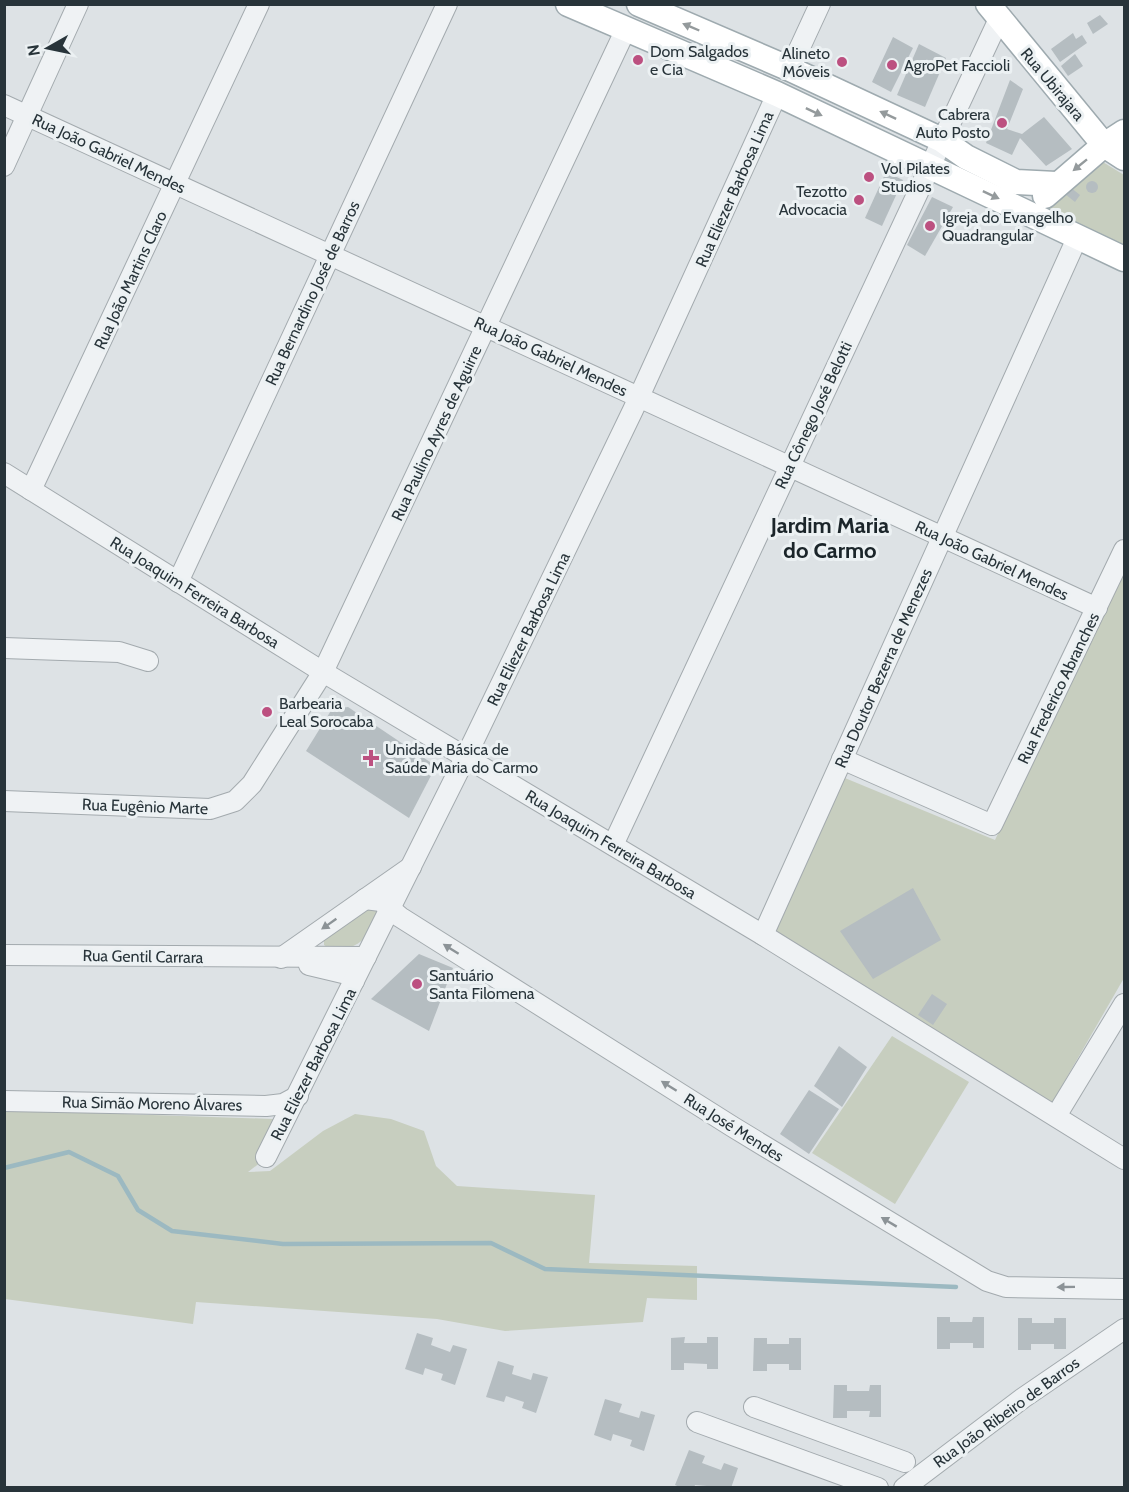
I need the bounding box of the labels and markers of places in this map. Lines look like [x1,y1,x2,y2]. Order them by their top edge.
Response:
place label: Dom Salgados e Cia [650,42,749,79]
place label: Alineto Móveis [782,44,830,81]
marker: Dom Salgados e Cia [631,53,645,67]
marker: Alineto Móveis [835,55,849,69]
place label: AgroPet Faccioli [904,56,1010,75]
marker: AgroPet Faccioli [885,58,899,72]
place label: Cabrera Auto Posto [916,105,990,142]
marker: Cabrera Auto Posto [995,116,1009,130]
place label: Vol Pilates Studios [881,159,950,196]
marker: Vol Pilates Studios [862,170,876,184]
place label: Tezotto Advocacia [779,182,847,219]
marker: Tezotto Advocacia [852,193,866,207]
place label: Igreja do Evangelho Quadrangular [942,208,1073,245]
marker: Igreja do Evangelho Quadrangular [923,219,937,233]
place label: Barbearia Leal Sorocaba [279,694,374,731]
marker: Barbearia Leal Sorocaba [260,705,274,719]
place label: Unidade Básica de Saúde Maria do Carmo [385,740,538,777]
marker: Unidade Básica de Saúde Maria do Carmo [362,749,380,767]
place label: Santuário Santa Filomena [429,966,535,1003]
marker: Santuário Santa Filomena [410,977,424,991]

